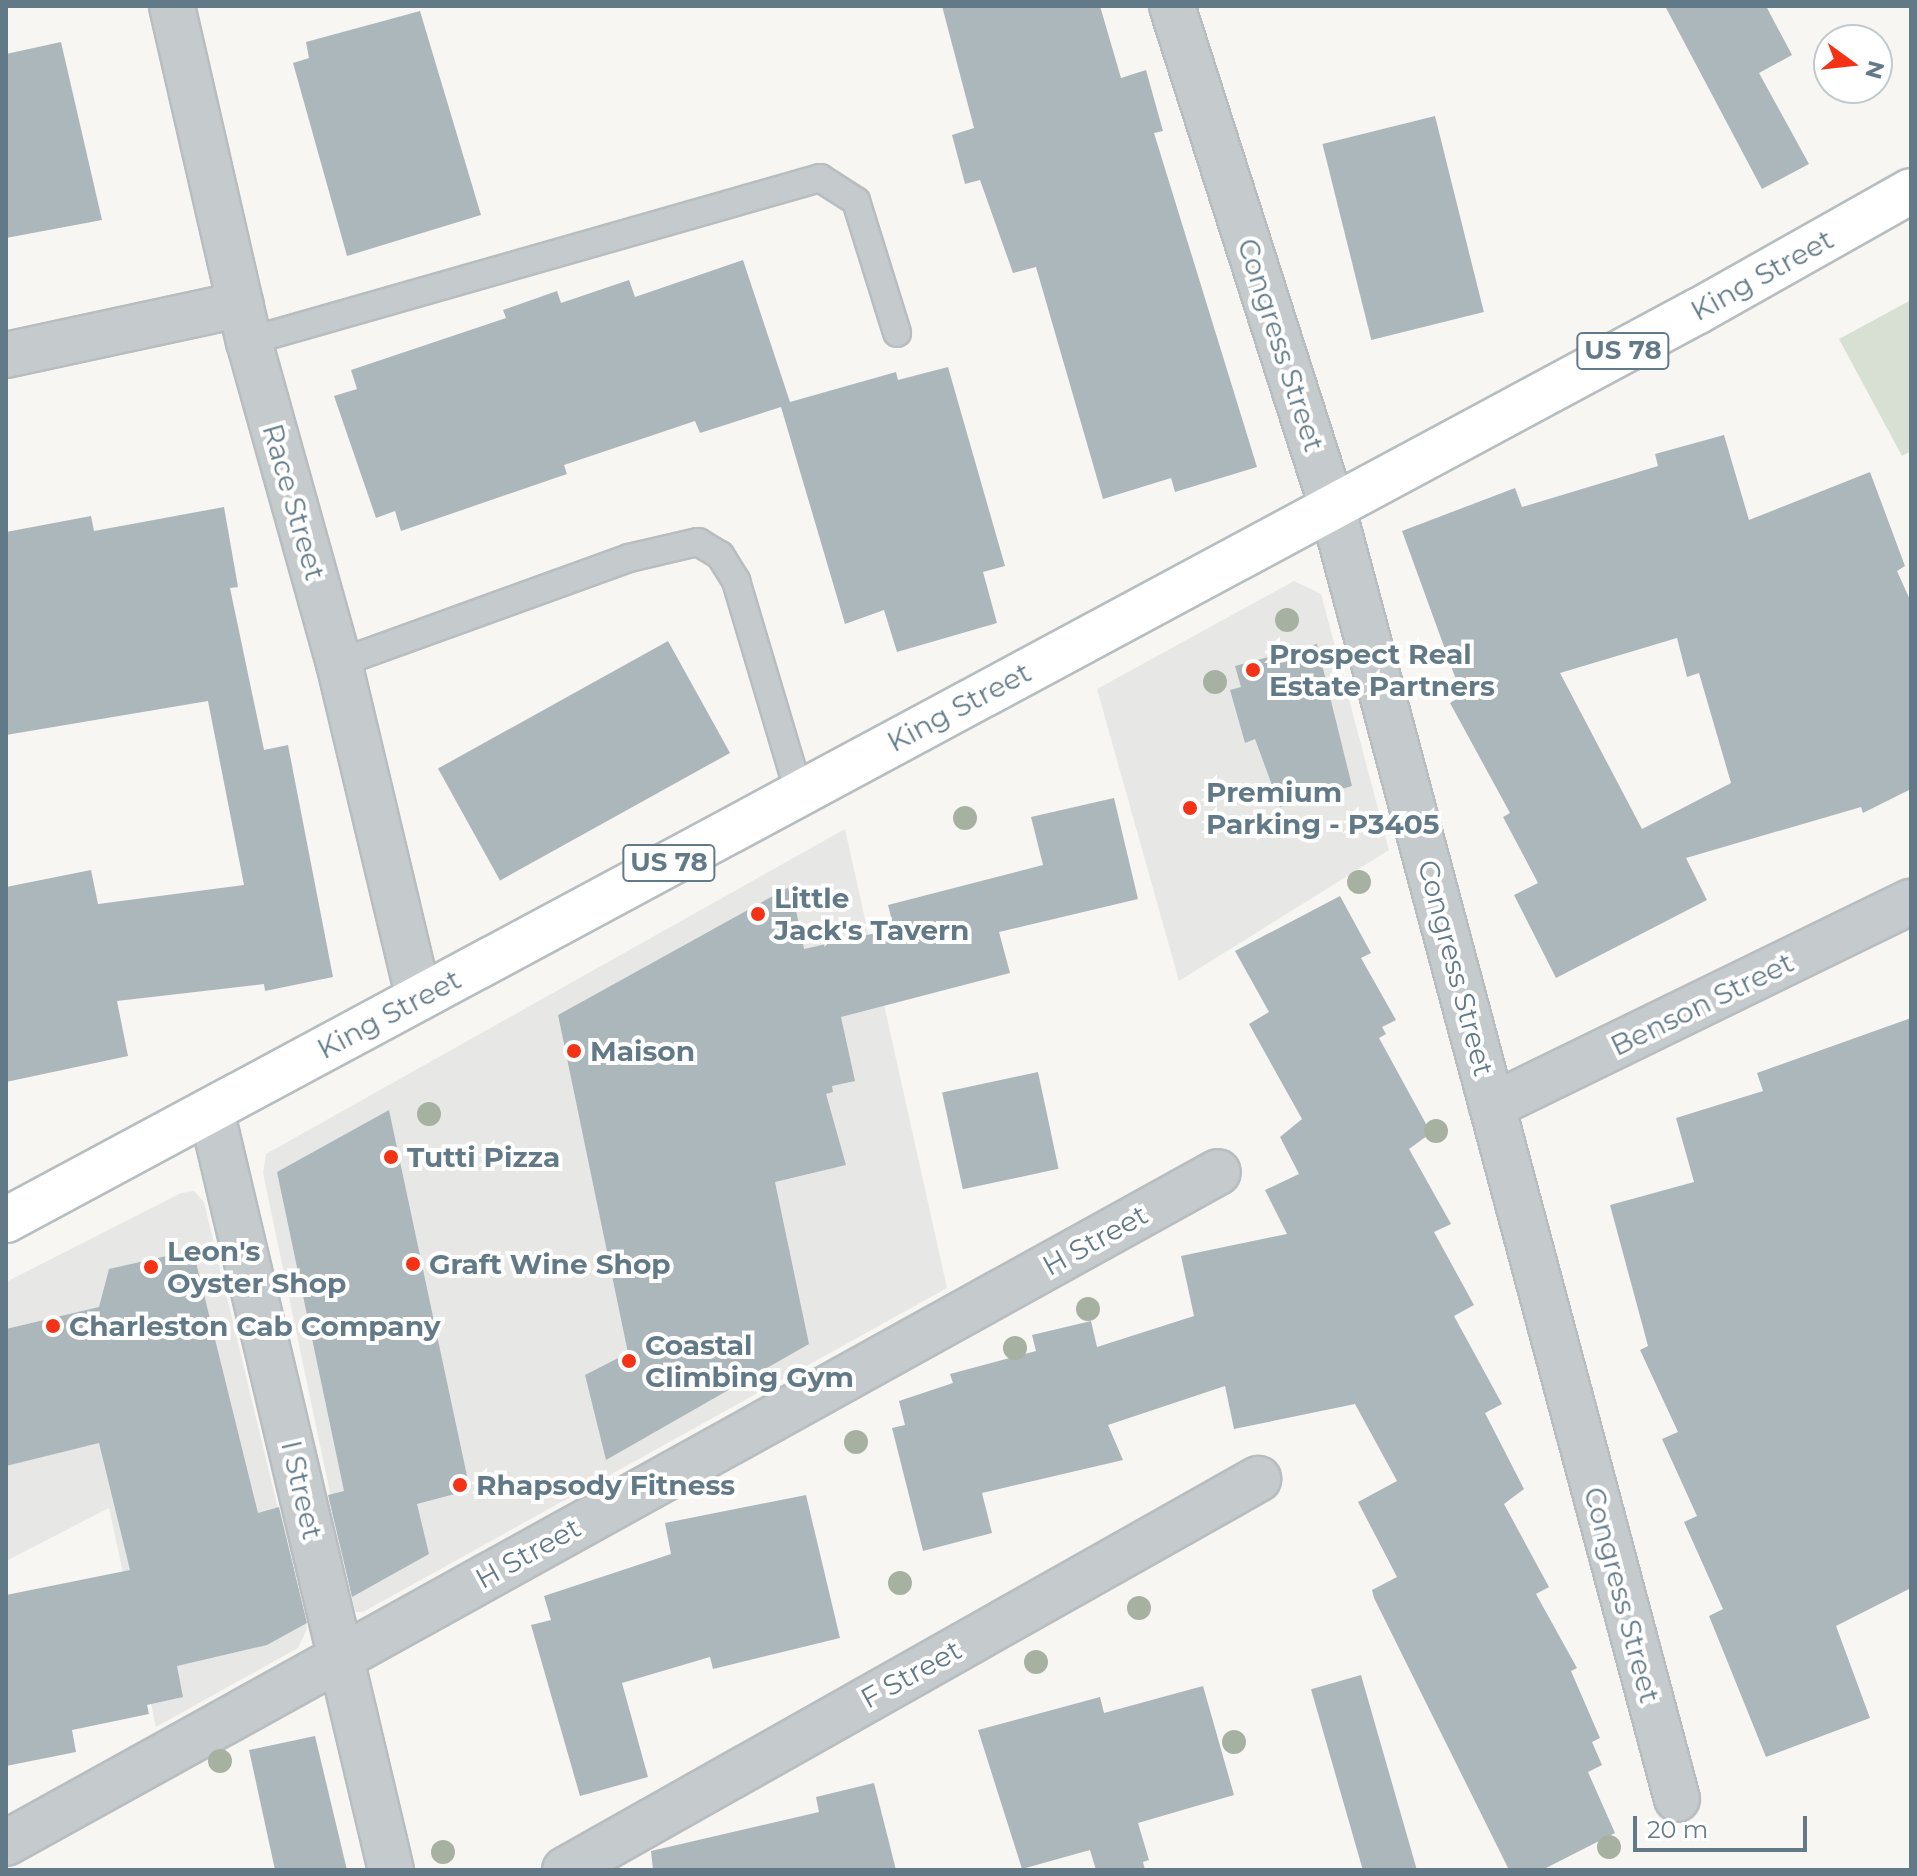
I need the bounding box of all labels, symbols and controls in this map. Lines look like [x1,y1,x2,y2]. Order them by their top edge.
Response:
north arrow [1813,24,1893,104]
text: N [1859,58,1890,82]
street label: King Street [1685,222,1839,328]
street label: Congress Street [1231,234,1331,456]
road number: US 78 [1575,329,1671,373]
street label: Race Street [256,420,332,584]
place label: Prospect Real Estate Partners [1269,637,1495,703]
street label: King Street [882,655,1036,759]
marker: Prospect Real Estate Partners [1244,661,1262,679]
place label: Premium Parking - P3405 [1206,775,1439,841]
marker: Premium Parking - P3405 [1181,799,1199,817]
road number: US 78 [621,841,717,885]
street label: Congress Street [1411,856,1501,1080]
place label: Little Jack's Tavern [774,881,969,947]
marker: Little Jack's Tavern [749,905,767,923]
street label: Benson Street [1605,945,1799,1063]
street label: King Street [312,962,466,1066]
place label: Maison [590,1034,695,1068]
marker: Maison [565,1042,583,1060]
place label: Tutti Pizza [407,1140,560,1174]
marker: Tutti Pizza [382,1148,400,1166]
street label: H Street [1037,1197,1153,1283]
place label: Leon's Oyster Shop [167,1234,346,1300]
place label: Graft Wine Shop [429,1247,671,1281]
marker: Graft Wine Shop [404,1255,422,1273]
marker: Leon's Oyster Shop [142,1258,160,1276]
place label: Charleston Cab Company [69,1309,440,1343]
marker: Charleston Cab Company [44,1317,62,1335]
place label: Coastal Climbing Gym [645,1328,854,1394]
marker: Coastal Climbing Gym [620,1352,638,1370]
street label: I Street [274,1437,330,1543]
place label: Rhapsody Fitness [476,1468,735,1502]
marker: Rhapsody Fitness [451,1476,469,1494]
street label: Congress Street [1577,1483,1667,1707]
street label: H Street [470,1510,586,1596]
street label: F Street [855,1633,967,1715]
scale bar [1637,1800,1811,1850]
text: 20 m [1647,1815,1708,1844]

